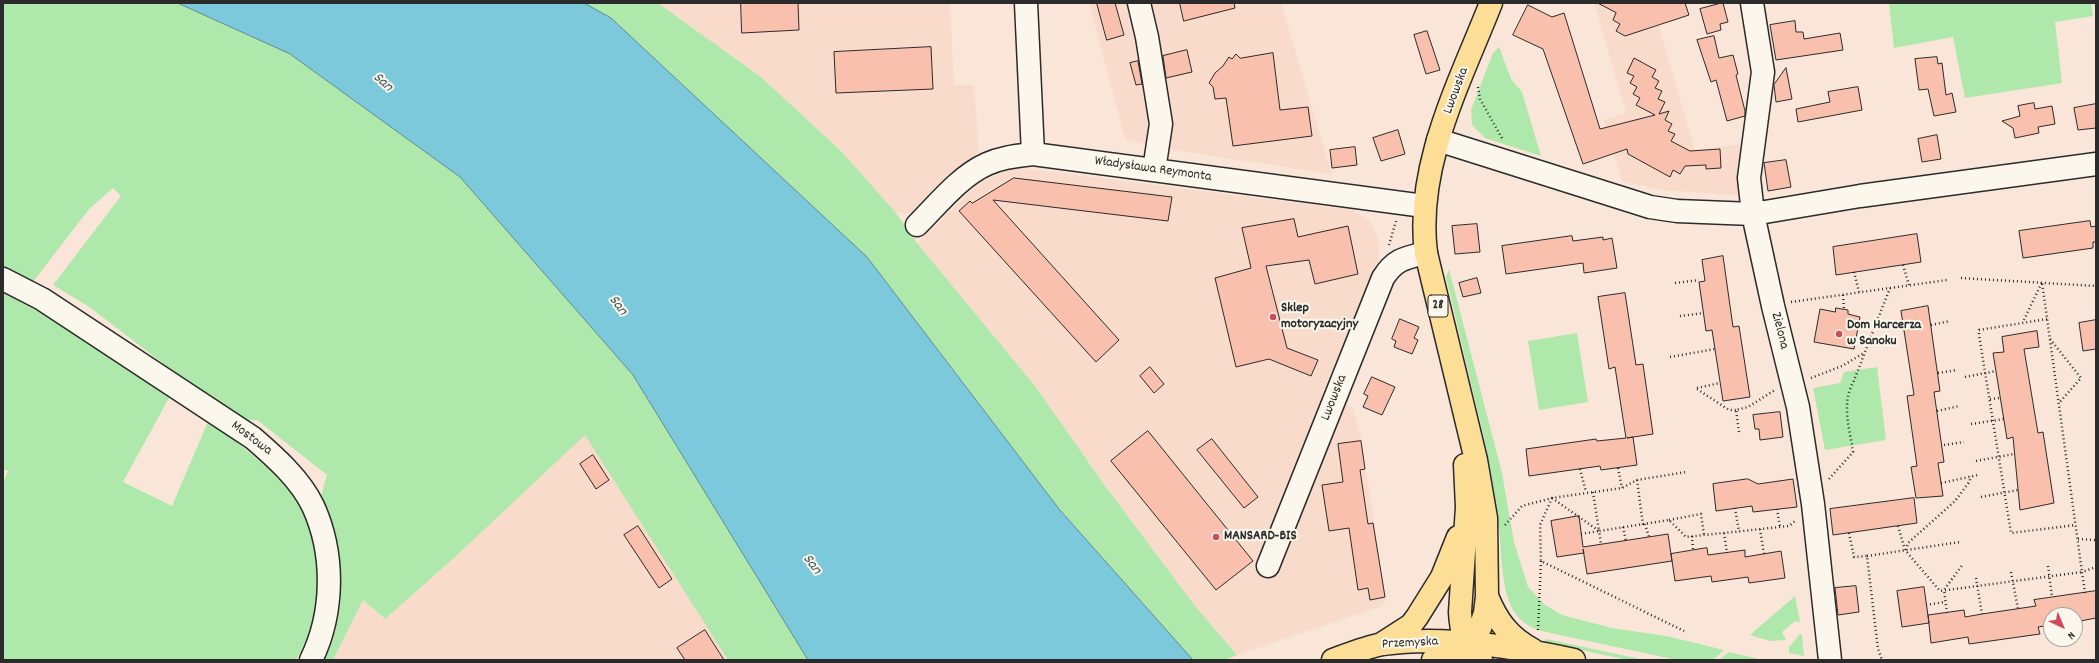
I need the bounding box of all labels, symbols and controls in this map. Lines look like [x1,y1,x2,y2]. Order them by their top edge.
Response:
street label: Lwowska [1441,65,1473,117]
water label: San [368,69,396,97]
street label: Władysława Reymonta [1093,153,1213,187]
water label: San [604,292,630,320]
road number: 28 [1428,295,1448,317]
place label: Sklep motoryzacyjny [1281,301,1358,334]
street label: Zielona [1766,311,1792,351]
marker: Sklep motoryzacyjny [1268,312,1278,322]
place label: Dom Harcerza w Sanoku [1847,318,1921,350]
marker: Dom Harcerza w Sanoku [1834,329,1844,339]
street label: Lwowska [1318,373,1352,423]
street label: Mostowa [227,418,275,460]
place label: MANSARD-BIS [1224,529,1297,545]
marker: MANSARD-BIS [1211,532,1221,542]
water label: San [798,551,824,579]
north arrow [2043,607,2083,647]
text: N [2063,627,2078,643]
street label: Przemyska [1381,634,1439,654]

